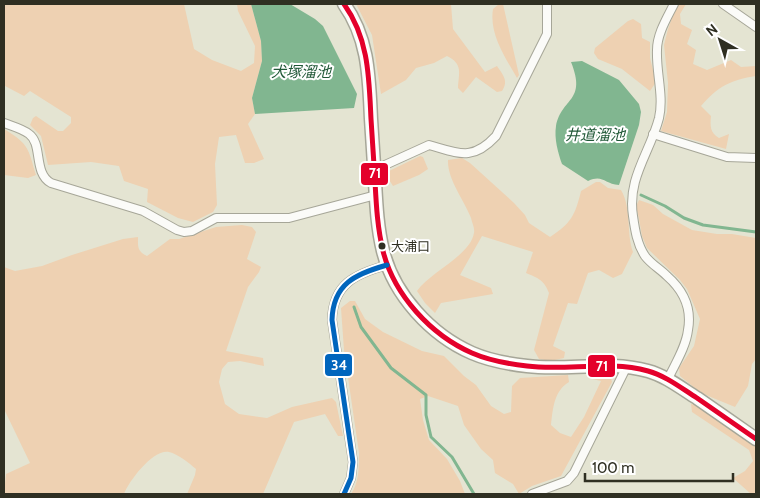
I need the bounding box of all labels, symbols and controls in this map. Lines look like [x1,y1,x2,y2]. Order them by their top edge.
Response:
north arrow [695,15,745,65]
text: N [702,20,721,40]
water label: 犬塚溜池 [271,63,333,81]
water label: 井道溜池 [565,126,627,144]
line badge: 71 [360,162,389,186]
text: 71 [369,164,381,182]
place label: 大浦口 [391,238,430,254]
marker: 大浦口 [377,241,387,251]
line badge: 34 [324,353,353,377]
line badge: 71 [587,354,616,378]
text: 34 [331,356,347,374]
text: 71 [596,357,608,375]
scale bar [585,450,732,482]
text: 100 m [592,459,634,477]

